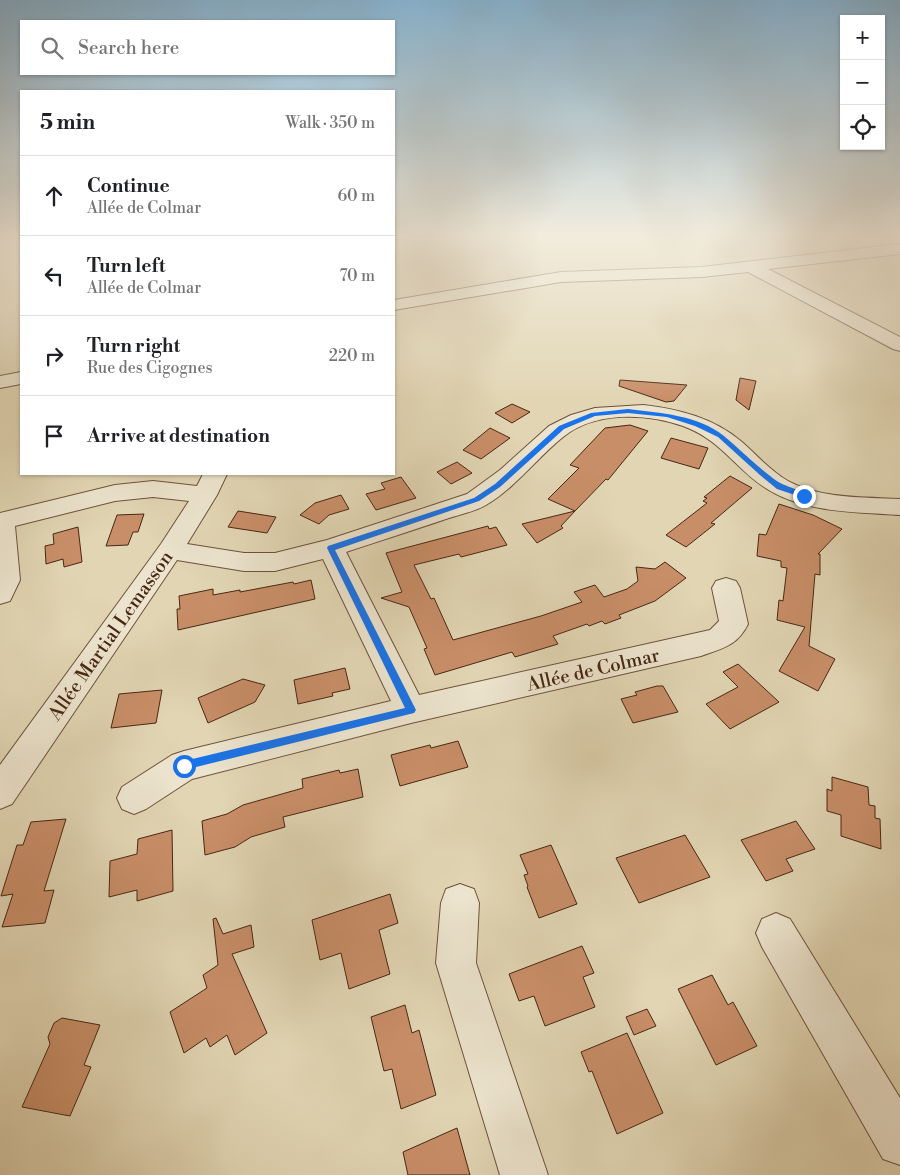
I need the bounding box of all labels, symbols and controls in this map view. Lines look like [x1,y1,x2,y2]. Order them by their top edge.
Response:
map controls [840,15,885,150]
button: + [840,15,885,60]
search box [20,20,395,75]
icon: search [38,34,66,62]
text: Search here [78,36,179,60]
button: − [840,60,885,105]
button: locate [840,105,885,150]
text: 5 min [40,110,95,136]
text: Walk · 350 m [286,113,375,133]
text: Continue [87,174,170,198]
icon: ahead [40,182,68,210]
text: 60 m [337,186,375,206]
text: Allée de Colmar [87,198,201,218]
text: Turn left [87,254,166,278]
icon: left [40,262,68,290]
text: 70 m [339,266,375,286]
text: Allée de Colmar [87,278,201,298]
text: Turn right [87,334,180,358]
icon: right [40,342,68,370]
text: 220 m [329,346,375,366]
text: Rue des Cigognes [87,358,213,378]
icon: arrive [40,422,68,450]
text: Arrive at destination [87,424,270,448]
route end [793,485,816,508]
street label: Allée Martial Lemasson [43,546,179,726]
street label: Allée de Colmar [524,643,662,697]
route start [173,755,196,778]

